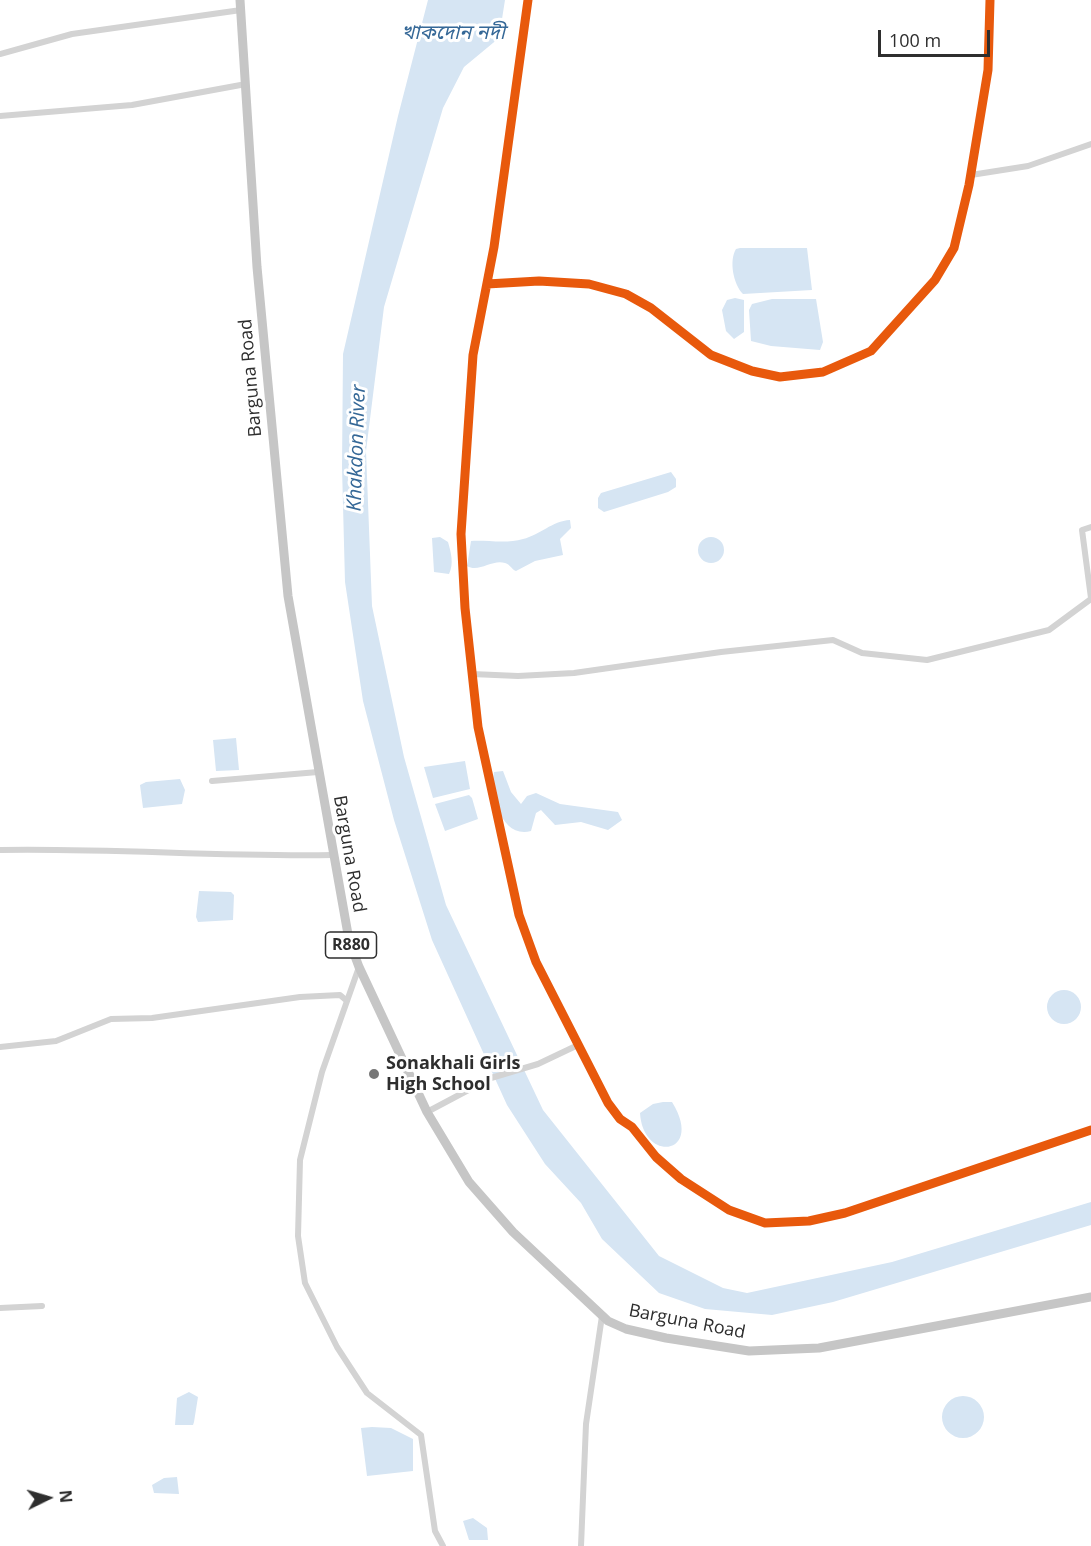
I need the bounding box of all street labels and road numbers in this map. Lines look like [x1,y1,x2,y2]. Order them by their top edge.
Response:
street label: Barguna Road [235,318,267,438]
street label: Barguna Road [328,794,370,914]
road number: R880 [326,932,376,958]
street label: Barguna Road [627,1300,747,1344]

